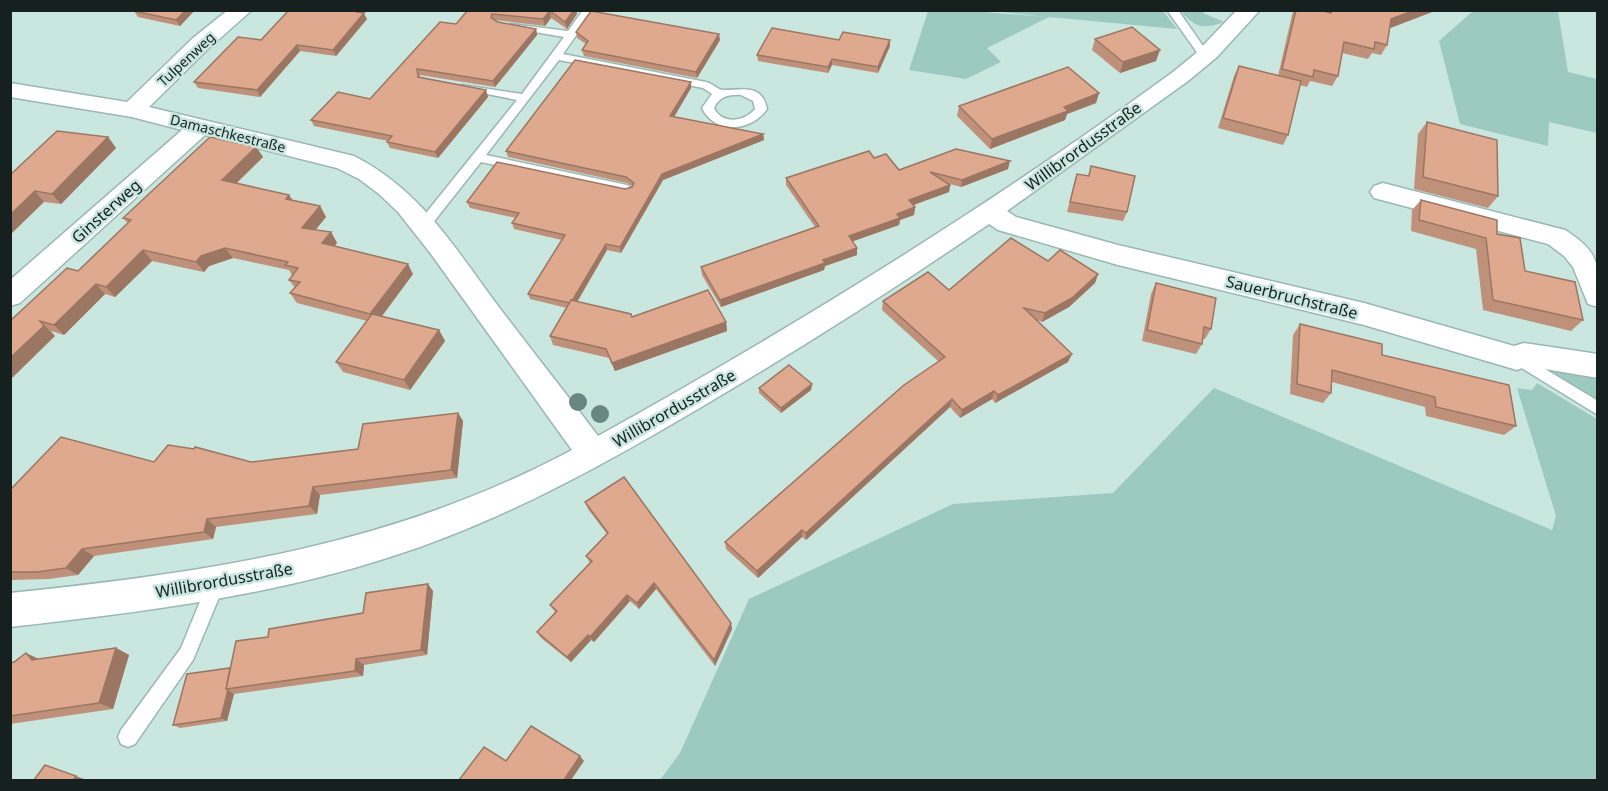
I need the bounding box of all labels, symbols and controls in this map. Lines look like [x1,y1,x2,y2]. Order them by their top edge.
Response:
street label: Tulpenweg [153,27,219,91]
street label: Willibrordusstraße [1020,96,1146,196]
street label: Damaschkestraße [168,109,288,157]
street label: Ginsterweg [67,174,145,248]
street label: Sauerbruchstraße [1224,270,1360,324]
street label: Willibrordusstraße [608,364,740,452]
street label: Willibrordusstraße [154,557,294,603]

